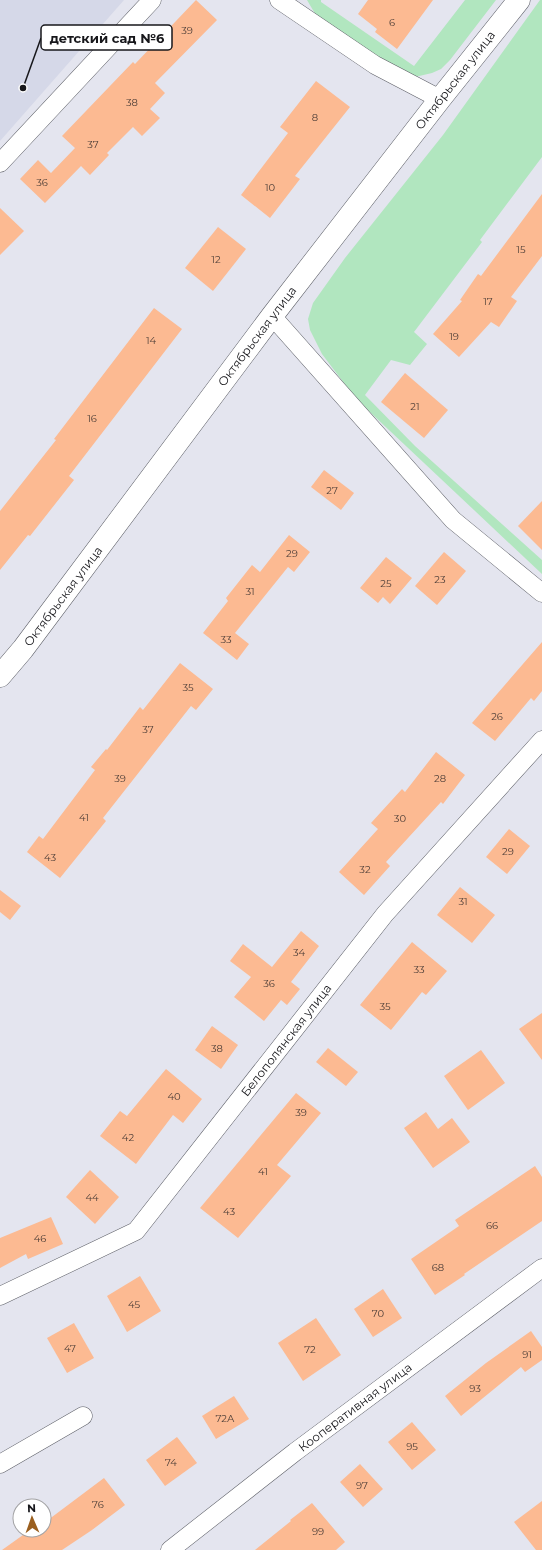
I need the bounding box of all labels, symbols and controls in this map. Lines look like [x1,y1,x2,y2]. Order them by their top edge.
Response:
house number: 6 [389,16,395,29]
house number: 39 [181,24,193,37]
callout: детский сад №6 [41,25,172,50]
street label: Октябрьская улица [412,28,498,132]
text: детский сад №6 [50,30,165,46]
house number: 38 [126,96,138,109]
house number: 8 [312,111,318,124]
house number: 37 [87,138,99,151]
house number: 36 [36,176,48,189]
house number: 10 [265,181,275,194]
house number: 15 [516,243,526,256]
house number: 12 [211,253,221,266]
street label: Октябрьская улица [215,283,299,389]
house number: 17 [483,295,493,308]
house number: 19 [449,330,459,343]
house number: 14 [146,334,156,347]
house number: 21 [410,400,420,413]
house number: 16 [87,412,97,425]
house number: 27 [326,484,338,497]
street label: Октябрьская улица [21,543,105,649]
house number: 29 [286,547,298,560]
house number: 23 [434,573,446,586]
house number: 25 [380,577,392,590]
house number: 31 [245,585,255,598]
house number: 33 [220,633,232,646]
house number: 35 [182,681,194,694]
house number: 26 [491,710,503,723]
house number: 37 [142,723,154,736]
house number: 39 [114,772,126,785]
house number: 28 [434,772,446,785]
house number: 41 [79,811,89,824]
house number: 30 [394,812,407,825]
house number: 29 [502,845,514,858]
house number: 43 [44,851,56,864]
house number: 32 [359,863,371,876]
house number: 31 [458,895,468,908]
house number: 34 [293,946,306,959]
house number: 33 [413,963,425,976]
house number: 36 [263,977,275,990]
street label: Белополянская улица [238,981,334,1099]
house number: 35 [379,1000,391,1013]
house number: 38 [211,1042,223,1055]
house number: 40 [167,1090,181,1103]
house number: 39 [295,1106,307,1119]
house number: 42 [122,1131,134,1144]
house number: 41 [258,1165,268,1178]
house number: 44 [85,1191,99,1204]
house number: 43 [223,1205,235,1218]
house number: 66 [486,1219,498,1232]
house number: 46 [34,1232,46,1245]
house number: 68 [432,1261,444,1274]
house number: 45 [128,1298,140,1311]
house number: 70 [372,1307,385,1320]
house number: 47 [64,1342,76,1355]
house number: 72 [304,1343,316,1356]
house number: 91 [522,1348,532,1361]
street label: Кооперативная улица [295,1359,415,1455]
house number: 93 [469,1382,481,1395]
house number: 72А [215,1412,235,1425]
house number: 95 [406,1440,418,1453]
house number: 74 [165,1456,177,1469]
house number: 97 [356,1479,368,1492]
north arrow [12,1498,52,1538]
house number: 76 [92,1498,104,1511]
text: N [27,1501,36,1515]
house number: 99 [312,1525,324,1538]

